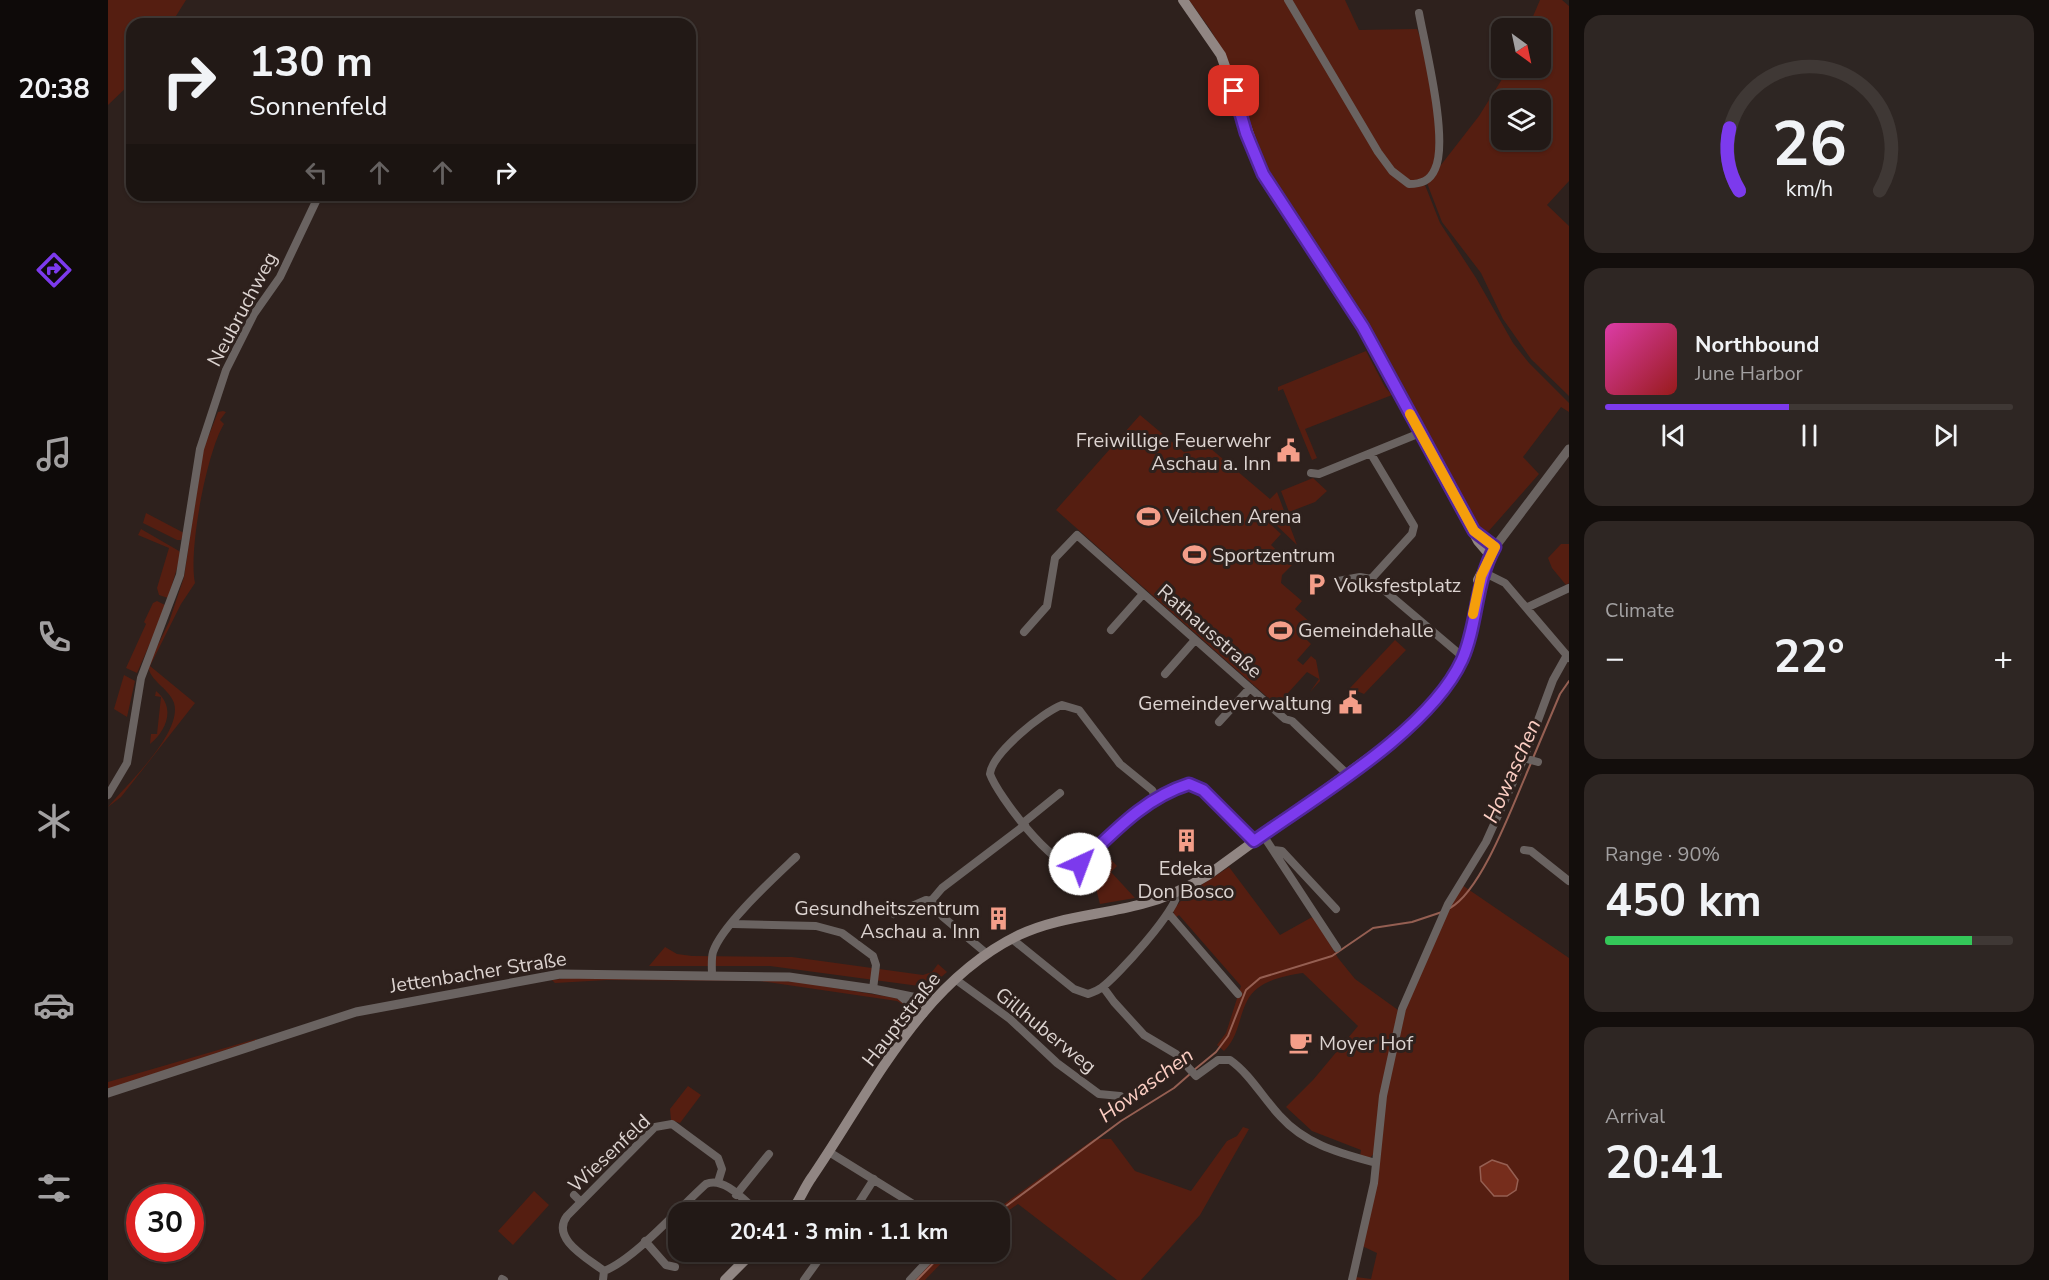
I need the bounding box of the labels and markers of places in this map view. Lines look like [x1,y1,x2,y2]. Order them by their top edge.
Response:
pin [1208,65,1259,116]
place label: Freiwillige Feuerwehr Aschau a. Inn [1076,427,1271,477]
public building icon: Freiwillige Feuerwehr Aschau a. Inn [1276,438,1302,464]
sports icon: Veilchen Arena [1135,503,1161,529]
place label: Veilchen Arena [1165,503,1302,530]
sports icon: Sportzentrum [1181,542,1207,568]
place label: Sportzentrum [1212,542,1335,569]
parking icon: Volksfestplatz [1303,572,1329,598]
place label: Volksfestplatz [1333,572,1461,599]
sports icon: Gemeindehalle [1267,617,1293,643]
place label: Gemeindehalle [1298,617,1434,644]
place label: Gemeindeverwaltung [1138,690,1332,717]
public building icon: Gemeindeverwaltung [1337,690,1363,716]
building icon: Edeka Don Bosco [1173,827,1199,853]
place label: Edeka Don Bosco [1138,855,1234,905]
place label: Gesundheitszentrum Aschau a. Inn [794,895,980,945]
building icon: Gesundheitszentrum Aschau a. Inn [985,906,1011,932]
cafe icon: Moyer Hof [1288,1030,1314,1056]
place label: Moyer Hof [1319,1030,1413,1057]

